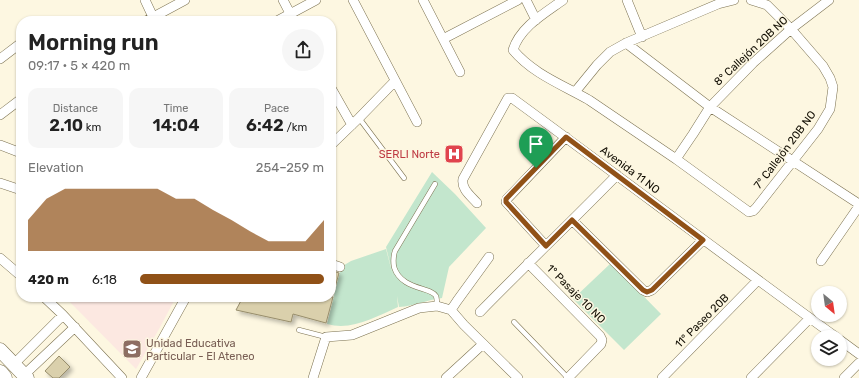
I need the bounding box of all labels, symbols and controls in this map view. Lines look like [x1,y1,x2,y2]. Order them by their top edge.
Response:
street label: 8° Callejón 20B NO [711,14,791,88]
text: Morning run [28,29,159,56]
button: share [282,29,324,71]
text: 09:17 · 5 × 420 m [28,58,130,73]
text: Distance [53,102,98,115]
text: Time [164,102,188,115]
text: Pace [264,102,289,115]
street label: 7° Callejón 20B NO [751,108,819,192]
text: 2.10 [49,115,83,135]
text: 14:04 [152,115,199,135]
text: 6:42 [246,115,284,135]
text: km [83,121,101,134]
text: /km [284,121,307,134]
pin [519,127,553,168]
icon: arrive [525,133,547,155]
hospital icon: SERLI Norte [443,143,465,165]
street label: Avenida 11 NO [598,143,662,197]
place label: SERLI Norte [379,148,440,161]
text: Elevation [28,160,84,175]
text: 254–259 m [256,160,324,175]
street label: 1° Pasaje 10 NO [544,262,608,326]
text: 420 m [28,272,69,287]
text: 6:18 [92,272,117,287]
north arrow [811,286,847,322]
map controls [811,286,847,366]
street label: 11° Paseo 20B [672,291,732,351]
button: layers [811,330,847,366]
place label: Unidad Educativa Particular - El Ateneo [146,337,255,363]
school or university icon: Unidad Educativa Particular - El Ateneo [121,338,143,360]

